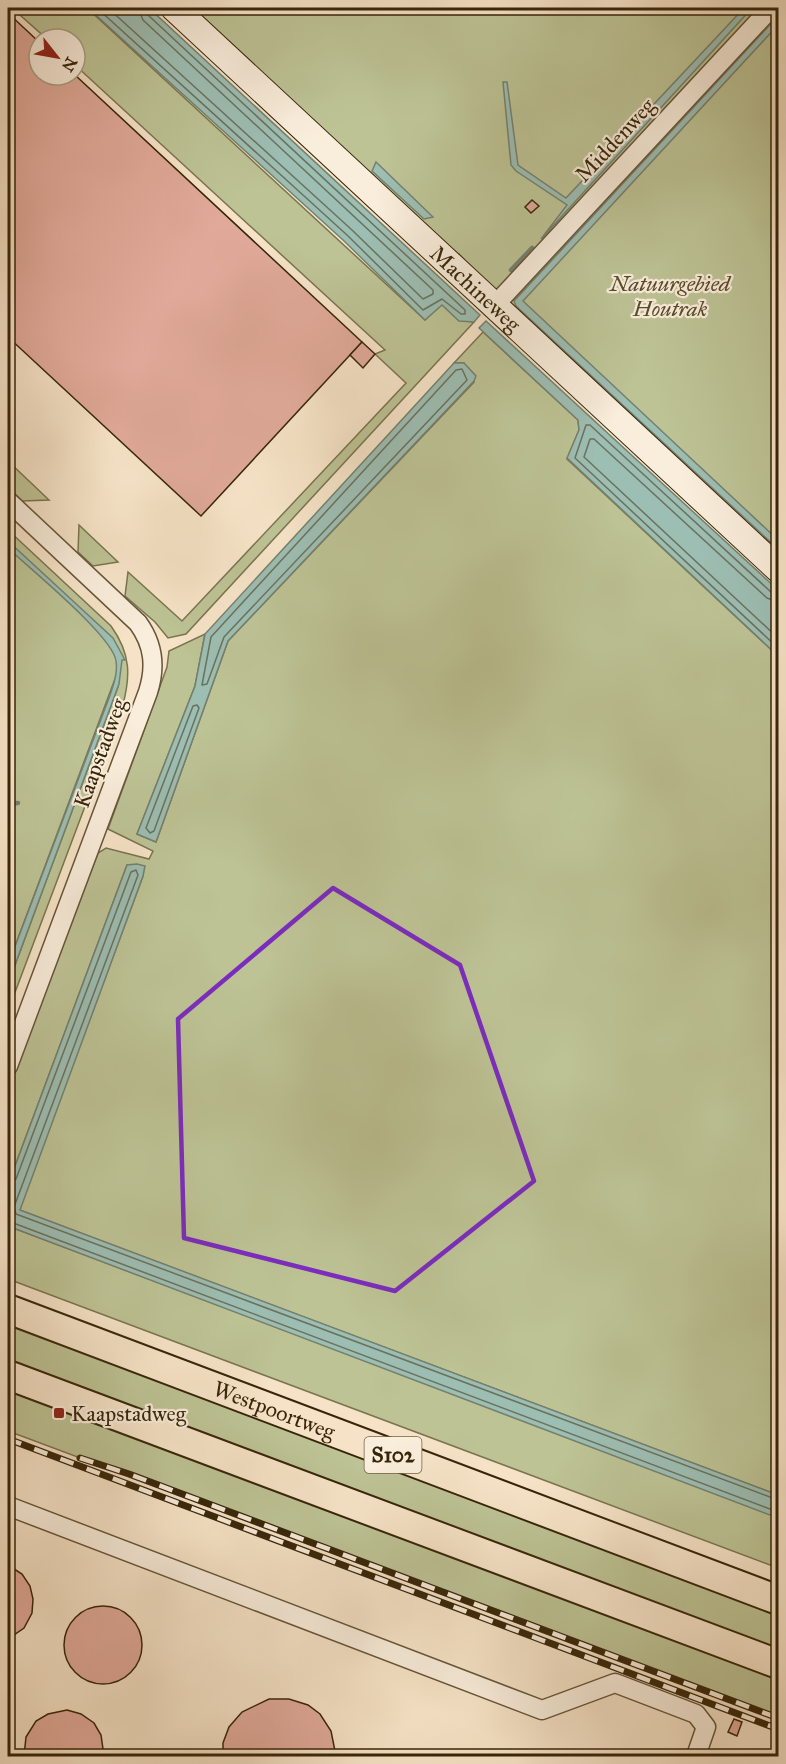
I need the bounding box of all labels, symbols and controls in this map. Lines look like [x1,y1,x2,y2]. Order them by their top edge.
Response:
north arrow [27,27,87,87]
text: N [58,54,81,76]
street label: Middenweg [569,92,661,188]
street label: Machineweg [425,240,527,338]
park label: Natuurgebied Houtrak [608,270,732,322]
street label: Kaapstadweg [68,694,133,812]
street label: Westpoortweg [210,1374,340,1445]
place label: Kaapstadweg [71,1400,187,1427]
marker: Kaapstadweg [52,1406,66,1420]
road number: S102 [364,1437,422,1473]

